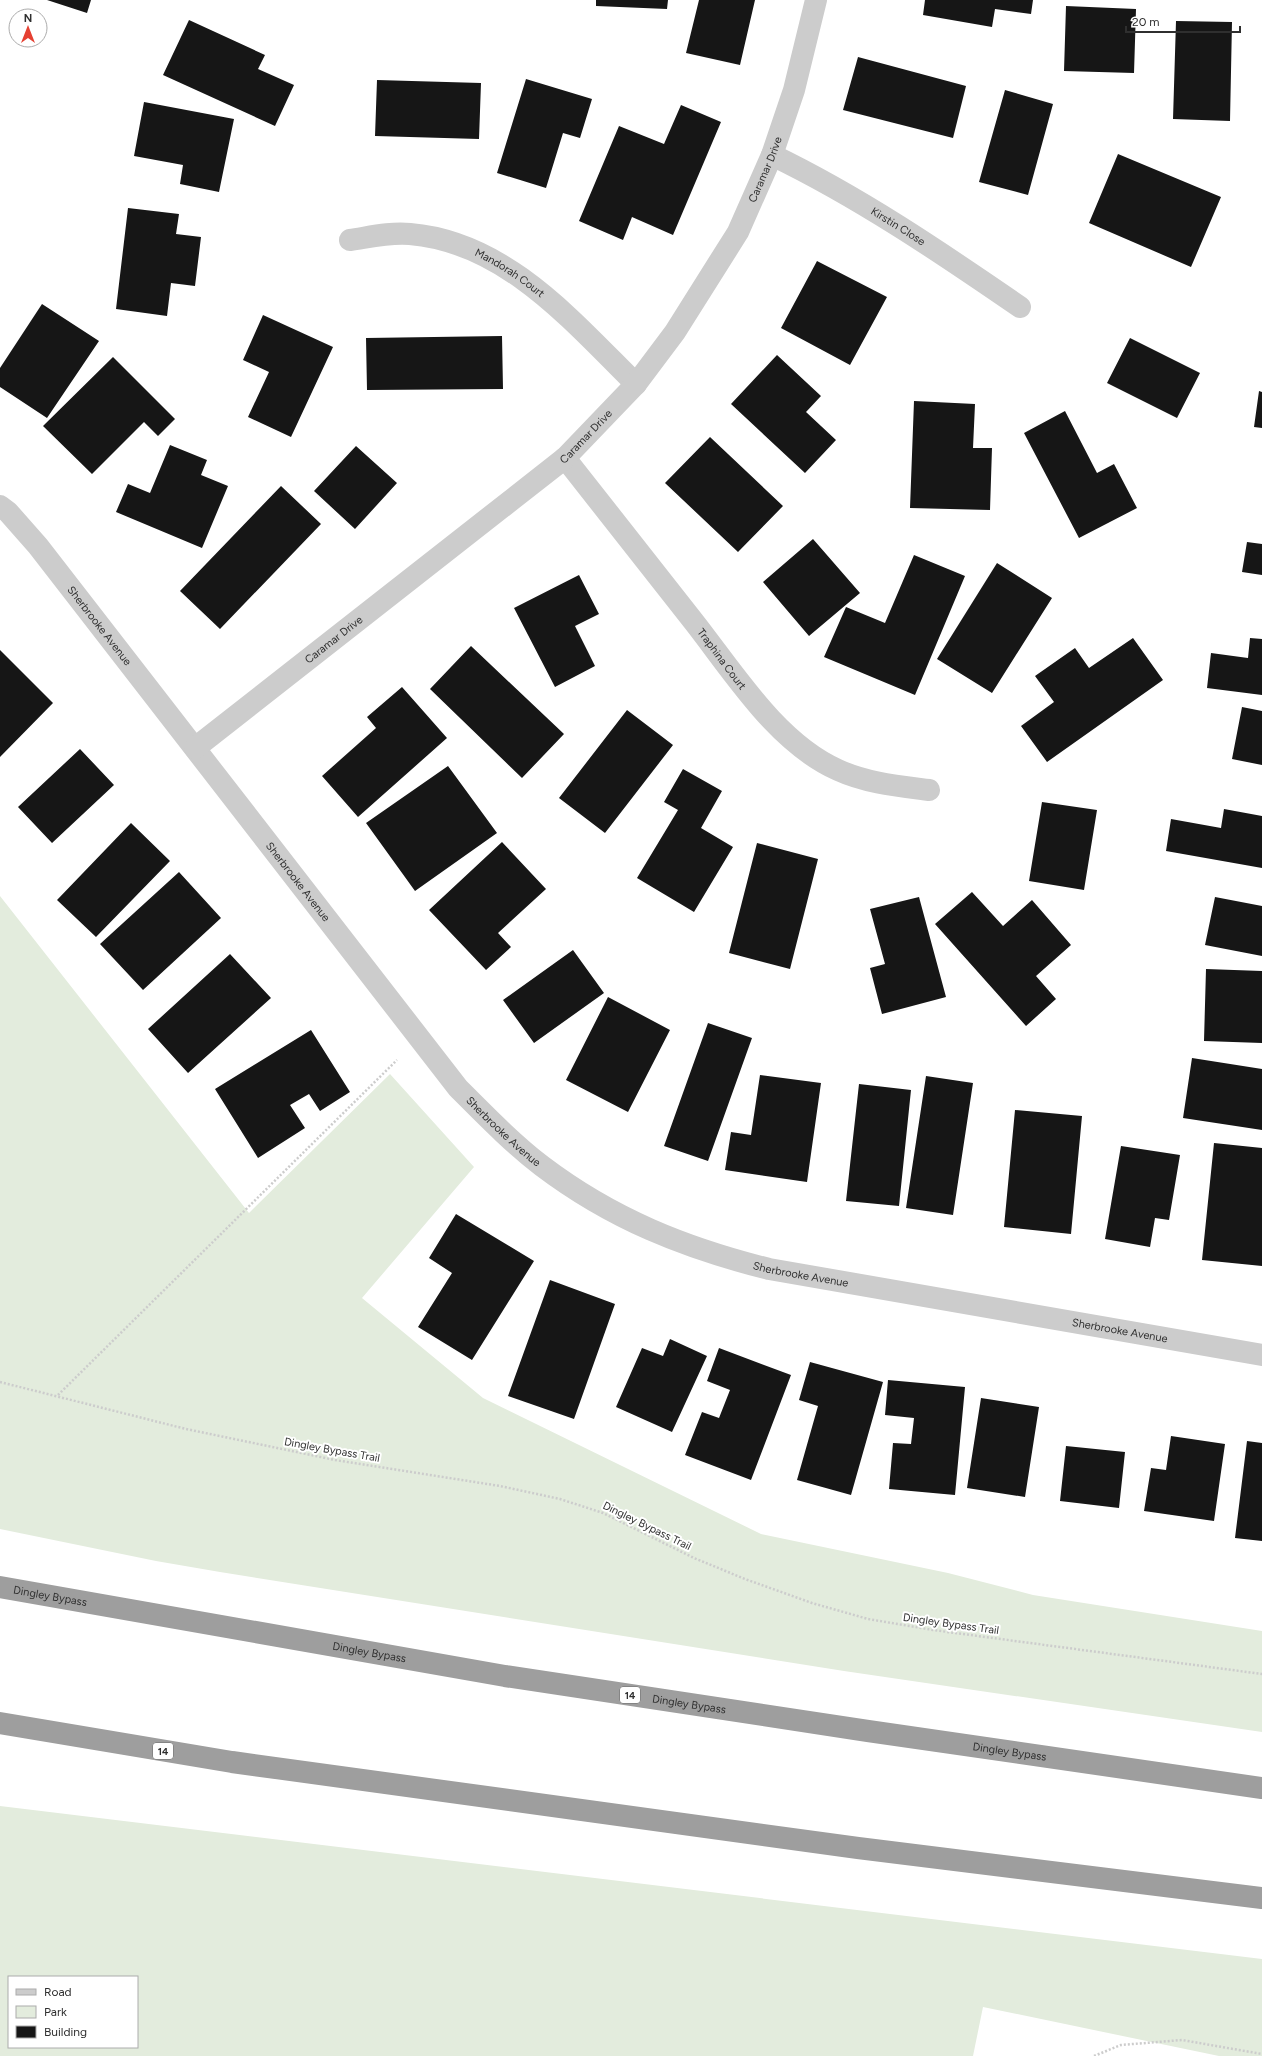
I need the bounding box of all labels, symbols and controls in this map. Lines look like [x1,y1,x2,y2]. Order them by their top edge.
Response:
north arrow [8,8,48,48]
scale bar [1126,8,1240,34]
text: N [24,12,32,25]
text: 20 m [1132,15,1160,29]
street label: Caramar Drive [745,135,784,204]
street label: Kirstin Close [869,204,928,248]
street label: Mandorah Court [473,246,547,300]
street label: Caramar Drive [557,407,615,466]
street label: Sherbrooke Avenue [65,583,134,668]
street label: Caramar Drive [302,613,365,666]
street label: Traphina Court [695,626,749,692]
street label: Sherbrooke Avenue [263,839,333,924]
street label: Sherbrooke Avenue [464,1094,543,1169]
street label: Sherbrooke Avenue [752,1259,850,1289]
street label: Sherbrooke Avenue [1071,1315,1169,1345]
street label: Dingley Bypass Trail [283,1435,381,1465]
street label: Dingley Bypass Trail [601,1499,693,1553]
street label: Dingley Bypass [12,1583,88,1609]
street label: Dingley Bypass Trail [902,1611,1000,1637]
street label: Dingley Bypass [332,1639,407,1665]
road number: 14 [620,1687,640,1703]
street label: Dingley Bypass [651,1692,727,1716]
street label: Dingley Bypass [972,1740,1047,1763]
road number: 14 [153,1743,173,1759]
legend [8,1976,138,2048]
text: Road [44,1985,72,1999]
text: Park [44,2005,67,2019]
text: Building [44,2025,87,2039]

